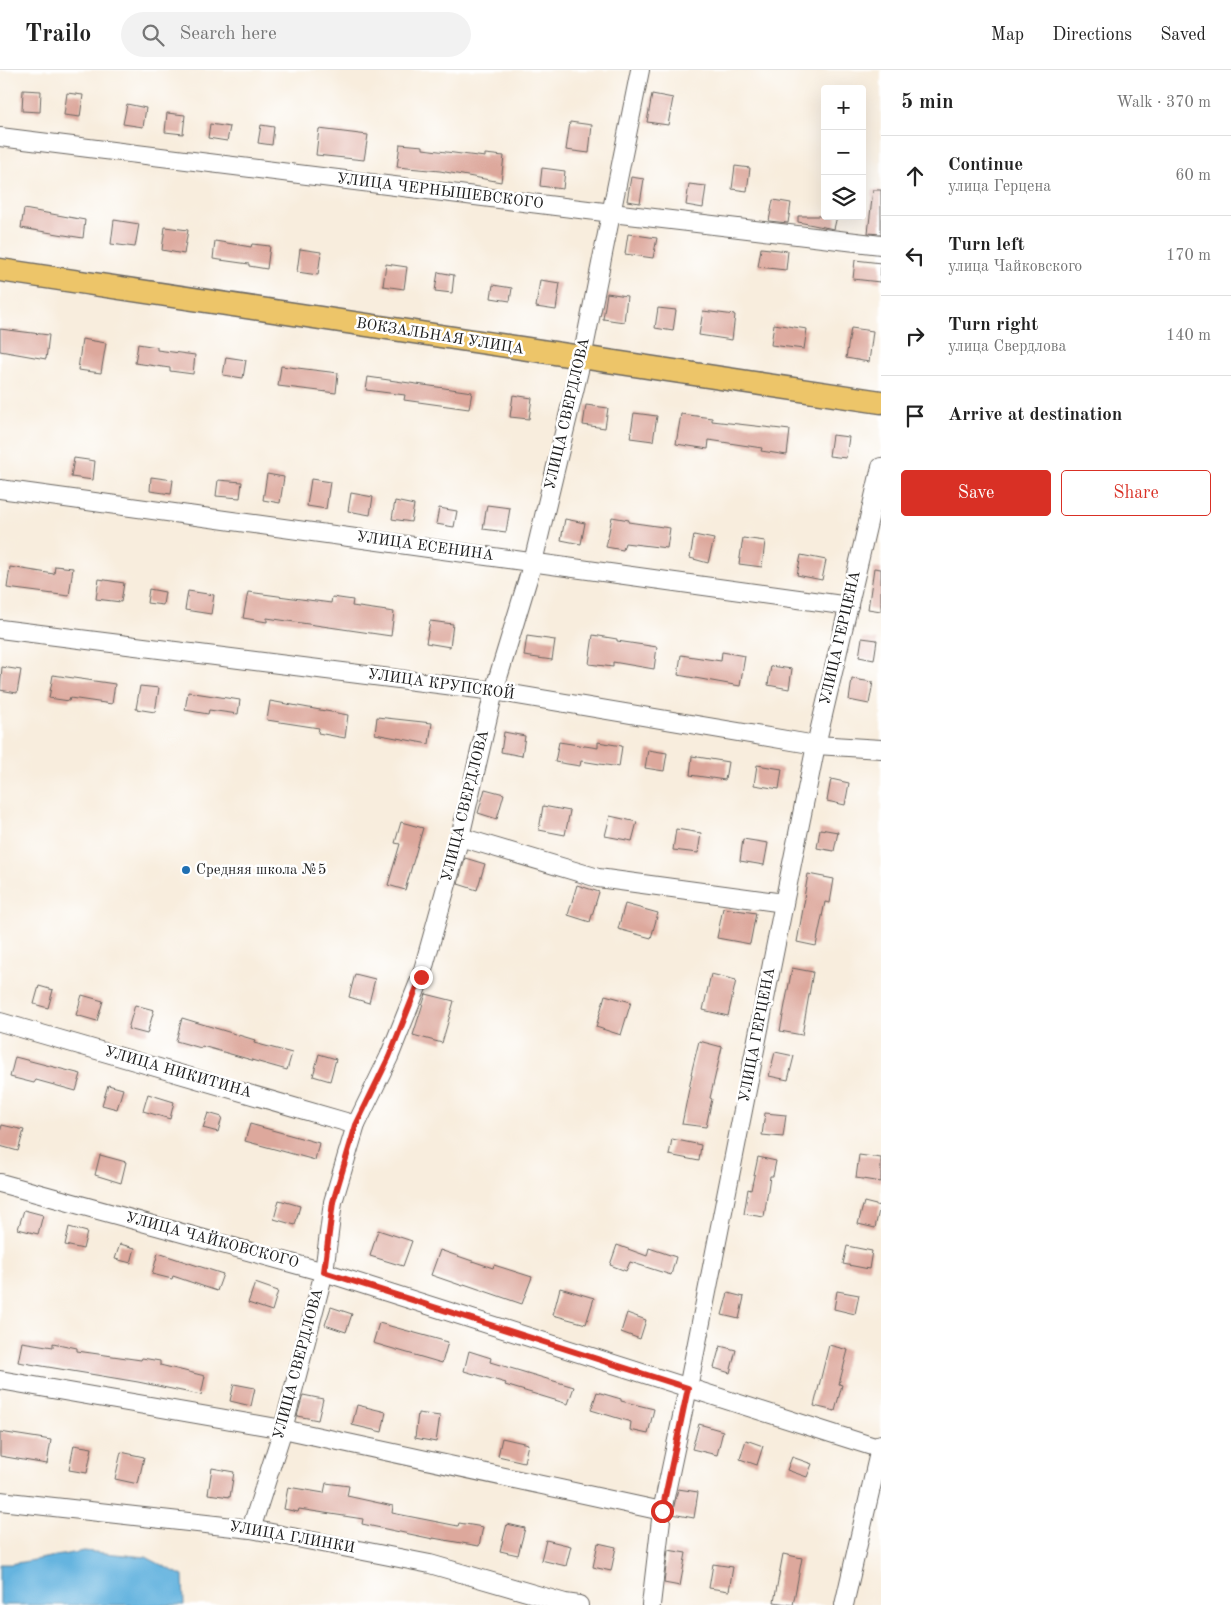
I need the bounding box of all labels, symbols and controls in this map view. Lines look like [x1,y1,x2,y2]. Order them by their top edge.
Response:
search box [121,12,471,57]
icon: search [139,21,167,49]
text: Trailo [25,23,91,47]
text: Search here [179,25,277,44]
text: Map [991,26,1024,44]
text: Directions [1052,26,1132,44]
text: Saved [1160,26,1206,44]
map controls [821,85,866,220]
button: + [821,85,866,130]
text: 5 min [901,92,954,113]
text: Walk · 370 m [1116,95,1211,111]
button: − [821,130,866,175]
text: Continue [948,156,1023,175]
icon: ahead [901,162,929,190]
text: 60 m [1175,168,1211,184]
street label: УЛИЦА ЧЕРНЫШЕВСКОГО [336,172,544,212]
button: layers [821,175,866,220]
text: улица Герцена [948,179,1051,195]
text: Turn left [948,236,1025,255]
icon: left [901,242,929,270]
text: 170 m [1166,248,1211,264]
text: улица Чайковского [948,259,1082,275]
street label: ВОКЗАЛЬНАЯ УЛИЦА [355,316,525,358]
text: Turn right [948,316,1038,335]
icon: right [901,322,929,350]
text: 140 m [1166,328,1211,344]
street label: УЛИЦА СВЕРДЛОВА [543,336,593,491]
text: улица Свердлова [948,339,1066,355]
icon: arrive [901,402,929,430]
text: Arrive at destination [948,406,1122,425]
button: Save [901,470,1051,516]
button: Share [1061,470,1211,516]
street label: УЛИЦА ЕСЕНИНА [355,530,495,564]
street label: УЛИЦА ГЕРЦЕНА [818,569,864,706]
street label: УЛИЦА КРУПСКОЙ [367,663,516,703]
street label: УЛИЦА СВЕРДЛОВА [440,728,492,883]
place label: Средняя школа №5 [196,863,326,878]
marker: Средняя школа №5 [180,864,192,876]
route end [410,966,433,989]
street label: УЛИЦА ГЕРЦЕНА [738,966,779,1104]
street label: УЛИЦА НИКИТИНА [103,1045,254,1101]
street label: УЛИЦА ЧАЙКОВСКОГО [124,1207,301,1271]
street label: УЛИЦА СВЕРДЛОВА [272,1286,327,1441]
route start [651,1500,674,1523]
street label: УЛИЦА ГЛИНКИ [228,1520,356,1556]

